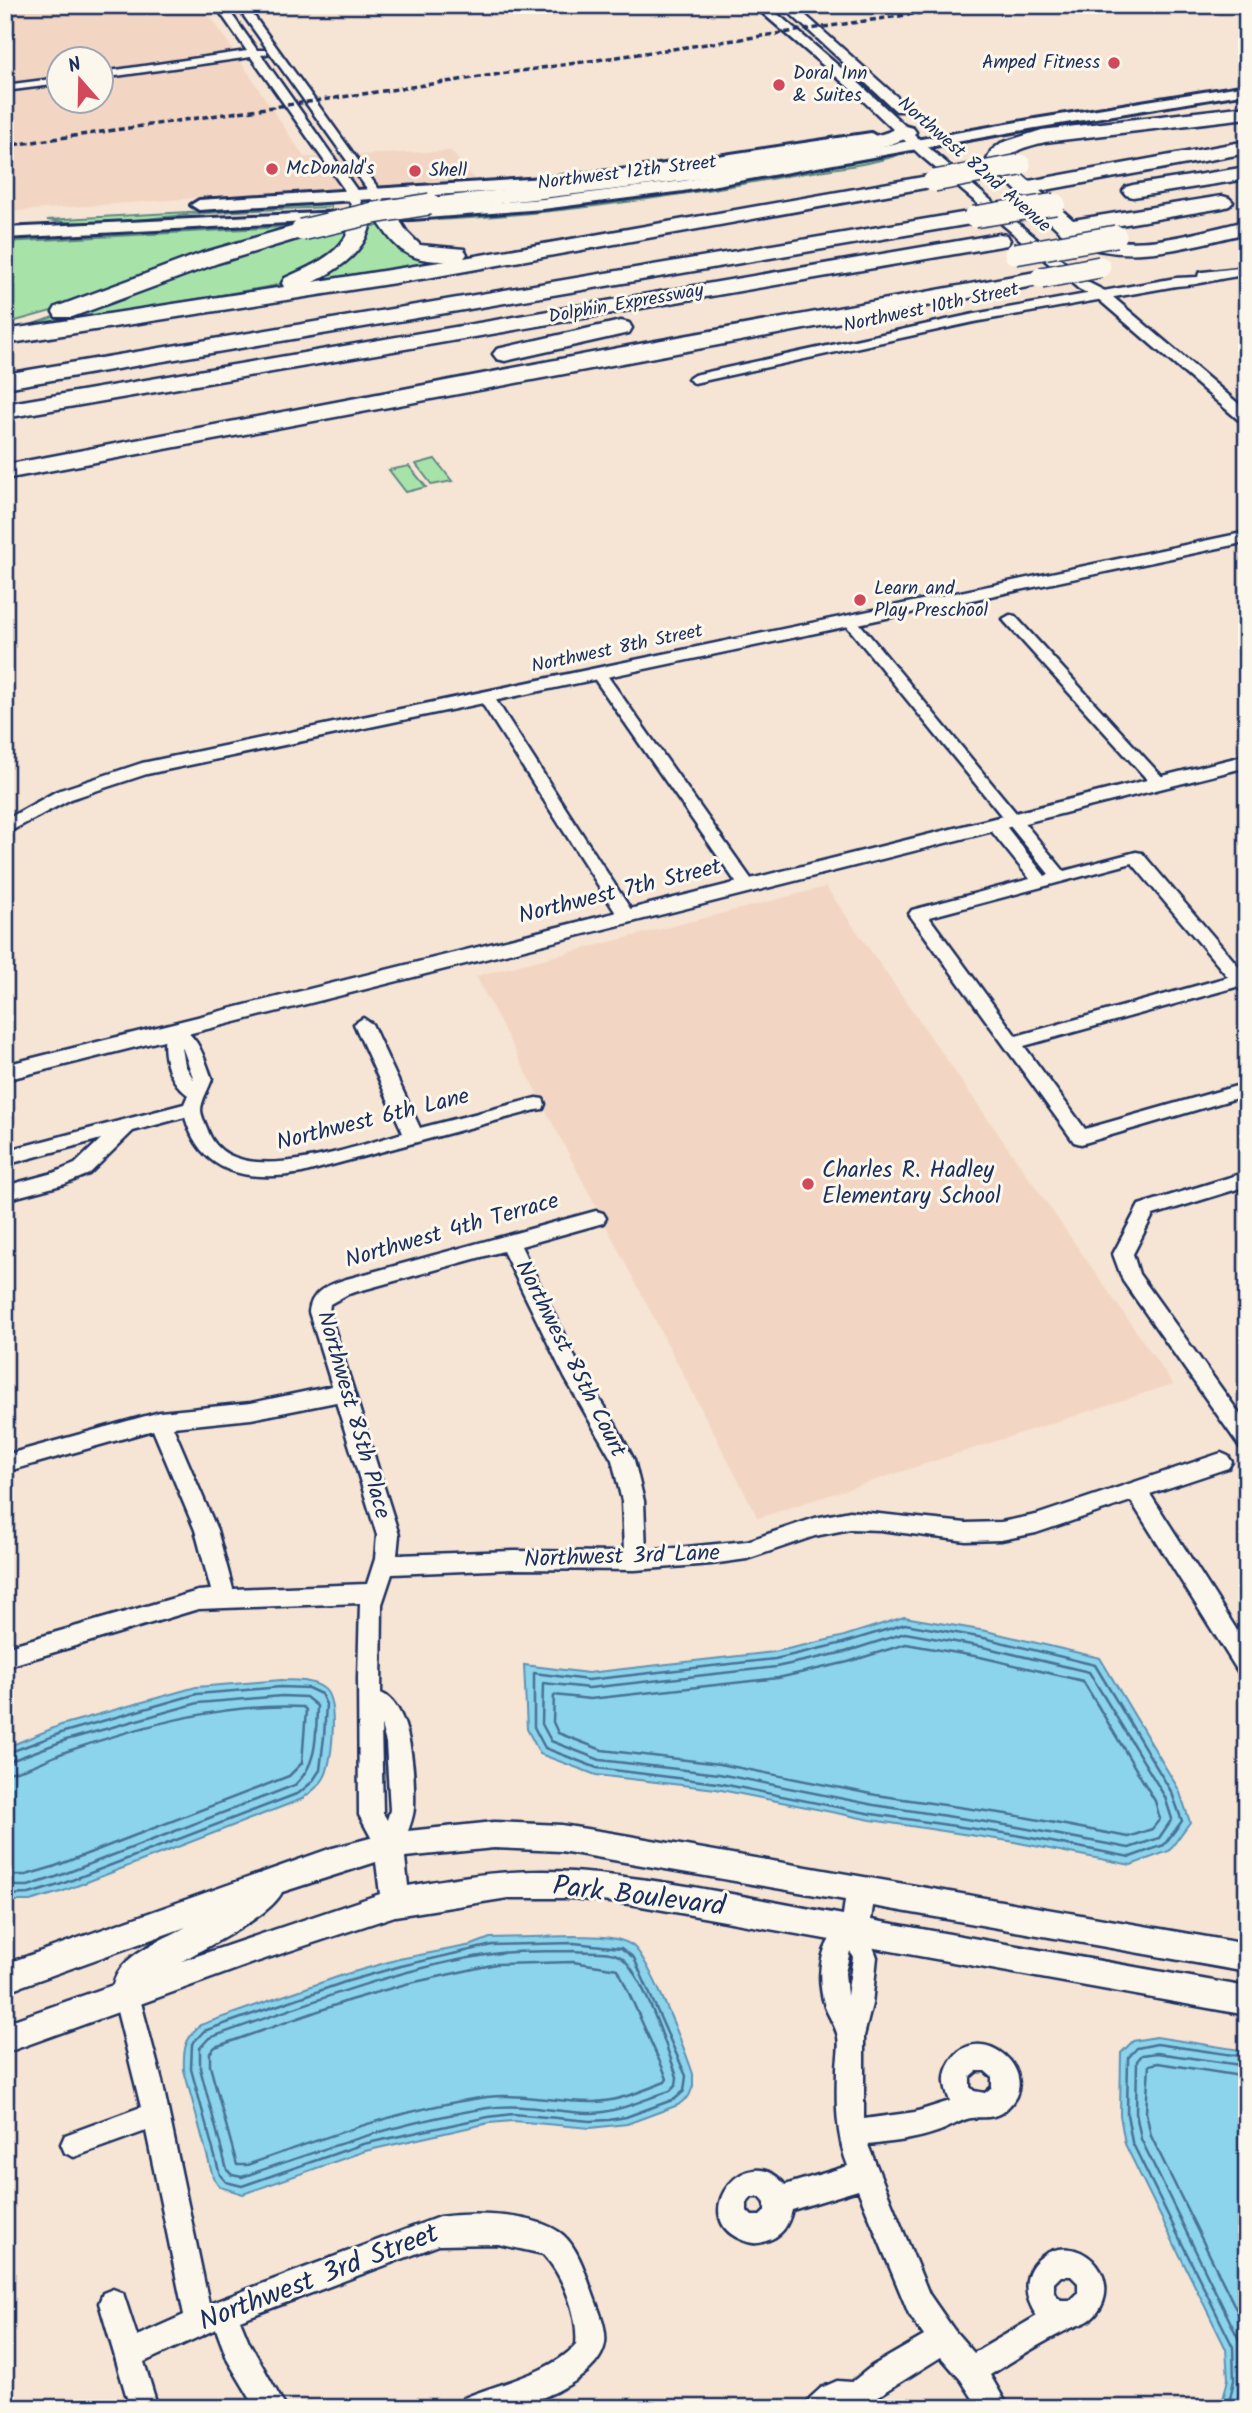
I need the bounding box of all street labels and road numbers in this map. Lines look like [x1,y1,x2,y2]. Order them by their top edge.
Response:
street label: Northwest 82nd Avenue [890,90,1058,241]
street label: Northwest 12th Street [536,147,719,199]
street label: Dolphin Expressway [546,275,707,332]
street label: Northwest 10th Street [841,275,1022,341]
street label: Northwest 8th Street [529,616,706,682]
street label: Northwest 7th Street [515,849,726,935]
street label: Northwest 6th Lane [273,1079,473,1161]
street label: Northwest 4th Terrace [341,1183,563,1279]
street label: Northwest 85th Court [505,1254,636,1465]
street label: Northwest 85th Place [306,1307,400,1523]
street label: Northwest 3rd Lane [523,1536,721,1578]
street label: Park Boulevard [550,1864,729,1930]
street label: Northwest 3rd Street [193,2211,447,2344]

